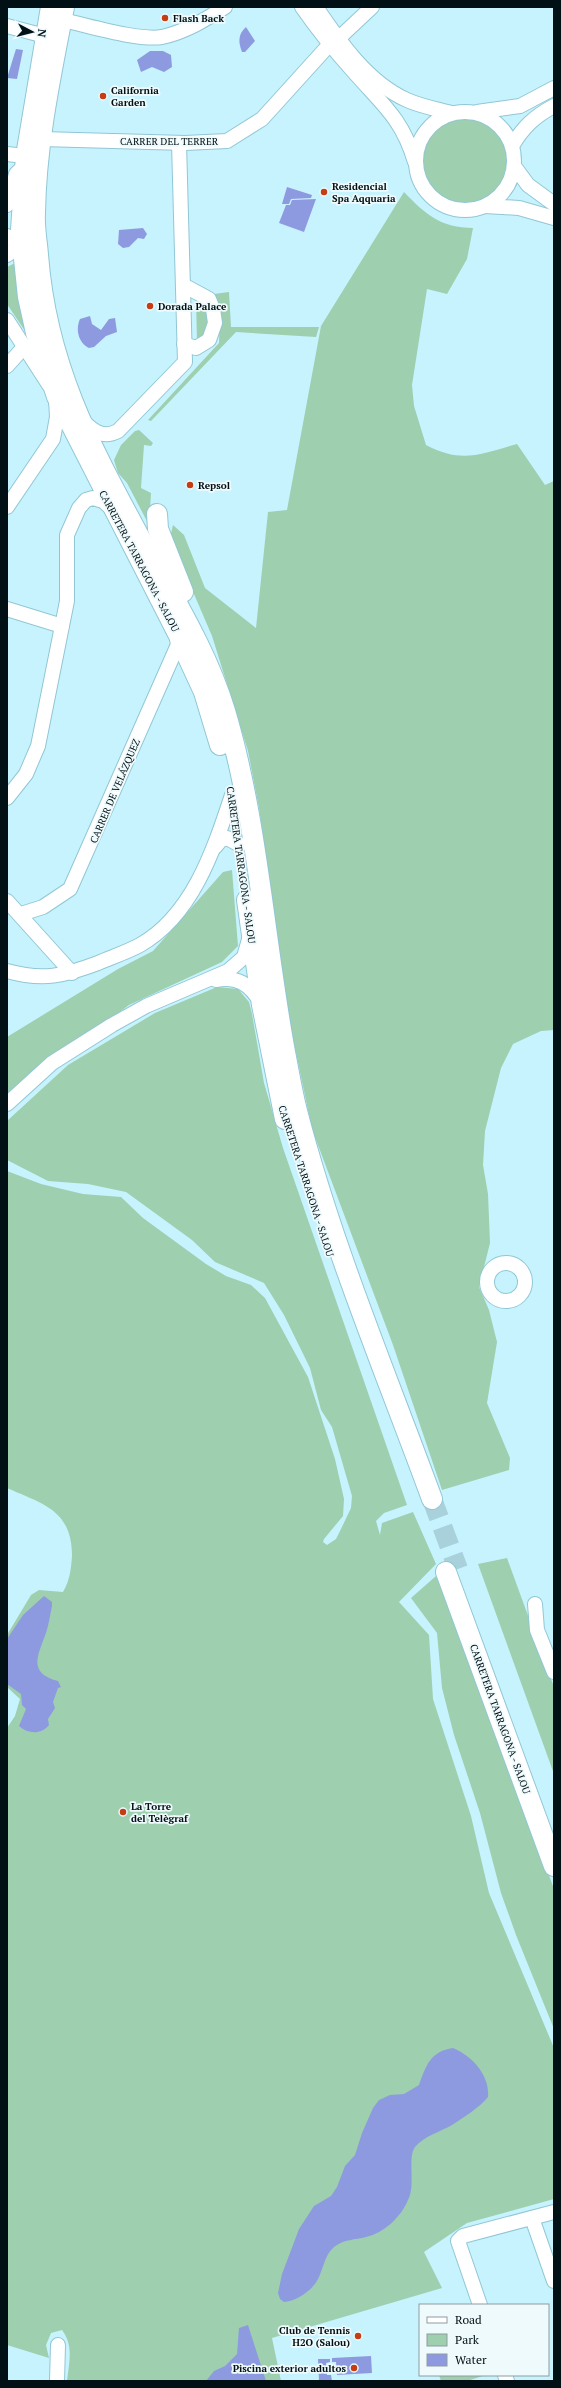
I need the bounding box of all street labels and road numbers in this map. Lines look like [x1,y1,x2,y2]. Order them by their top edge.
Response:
street label: CARRER DEL TERRER [120,135,219,148]
street label: CARRETERA TARRAGONA - SALOU [96,488,182,634]
street label: CARRER DE VELÁZQUEZ [87,737,143,845]
street label: CARRETERA TARRAGONA - SALOU [224,786,258,945]
street label: CARRETERA TARRAGONA - SALOU [275,1104,337,1259]
street label: CARRETERA TARRAGONA - SALOU [467,1642,533,1796]

